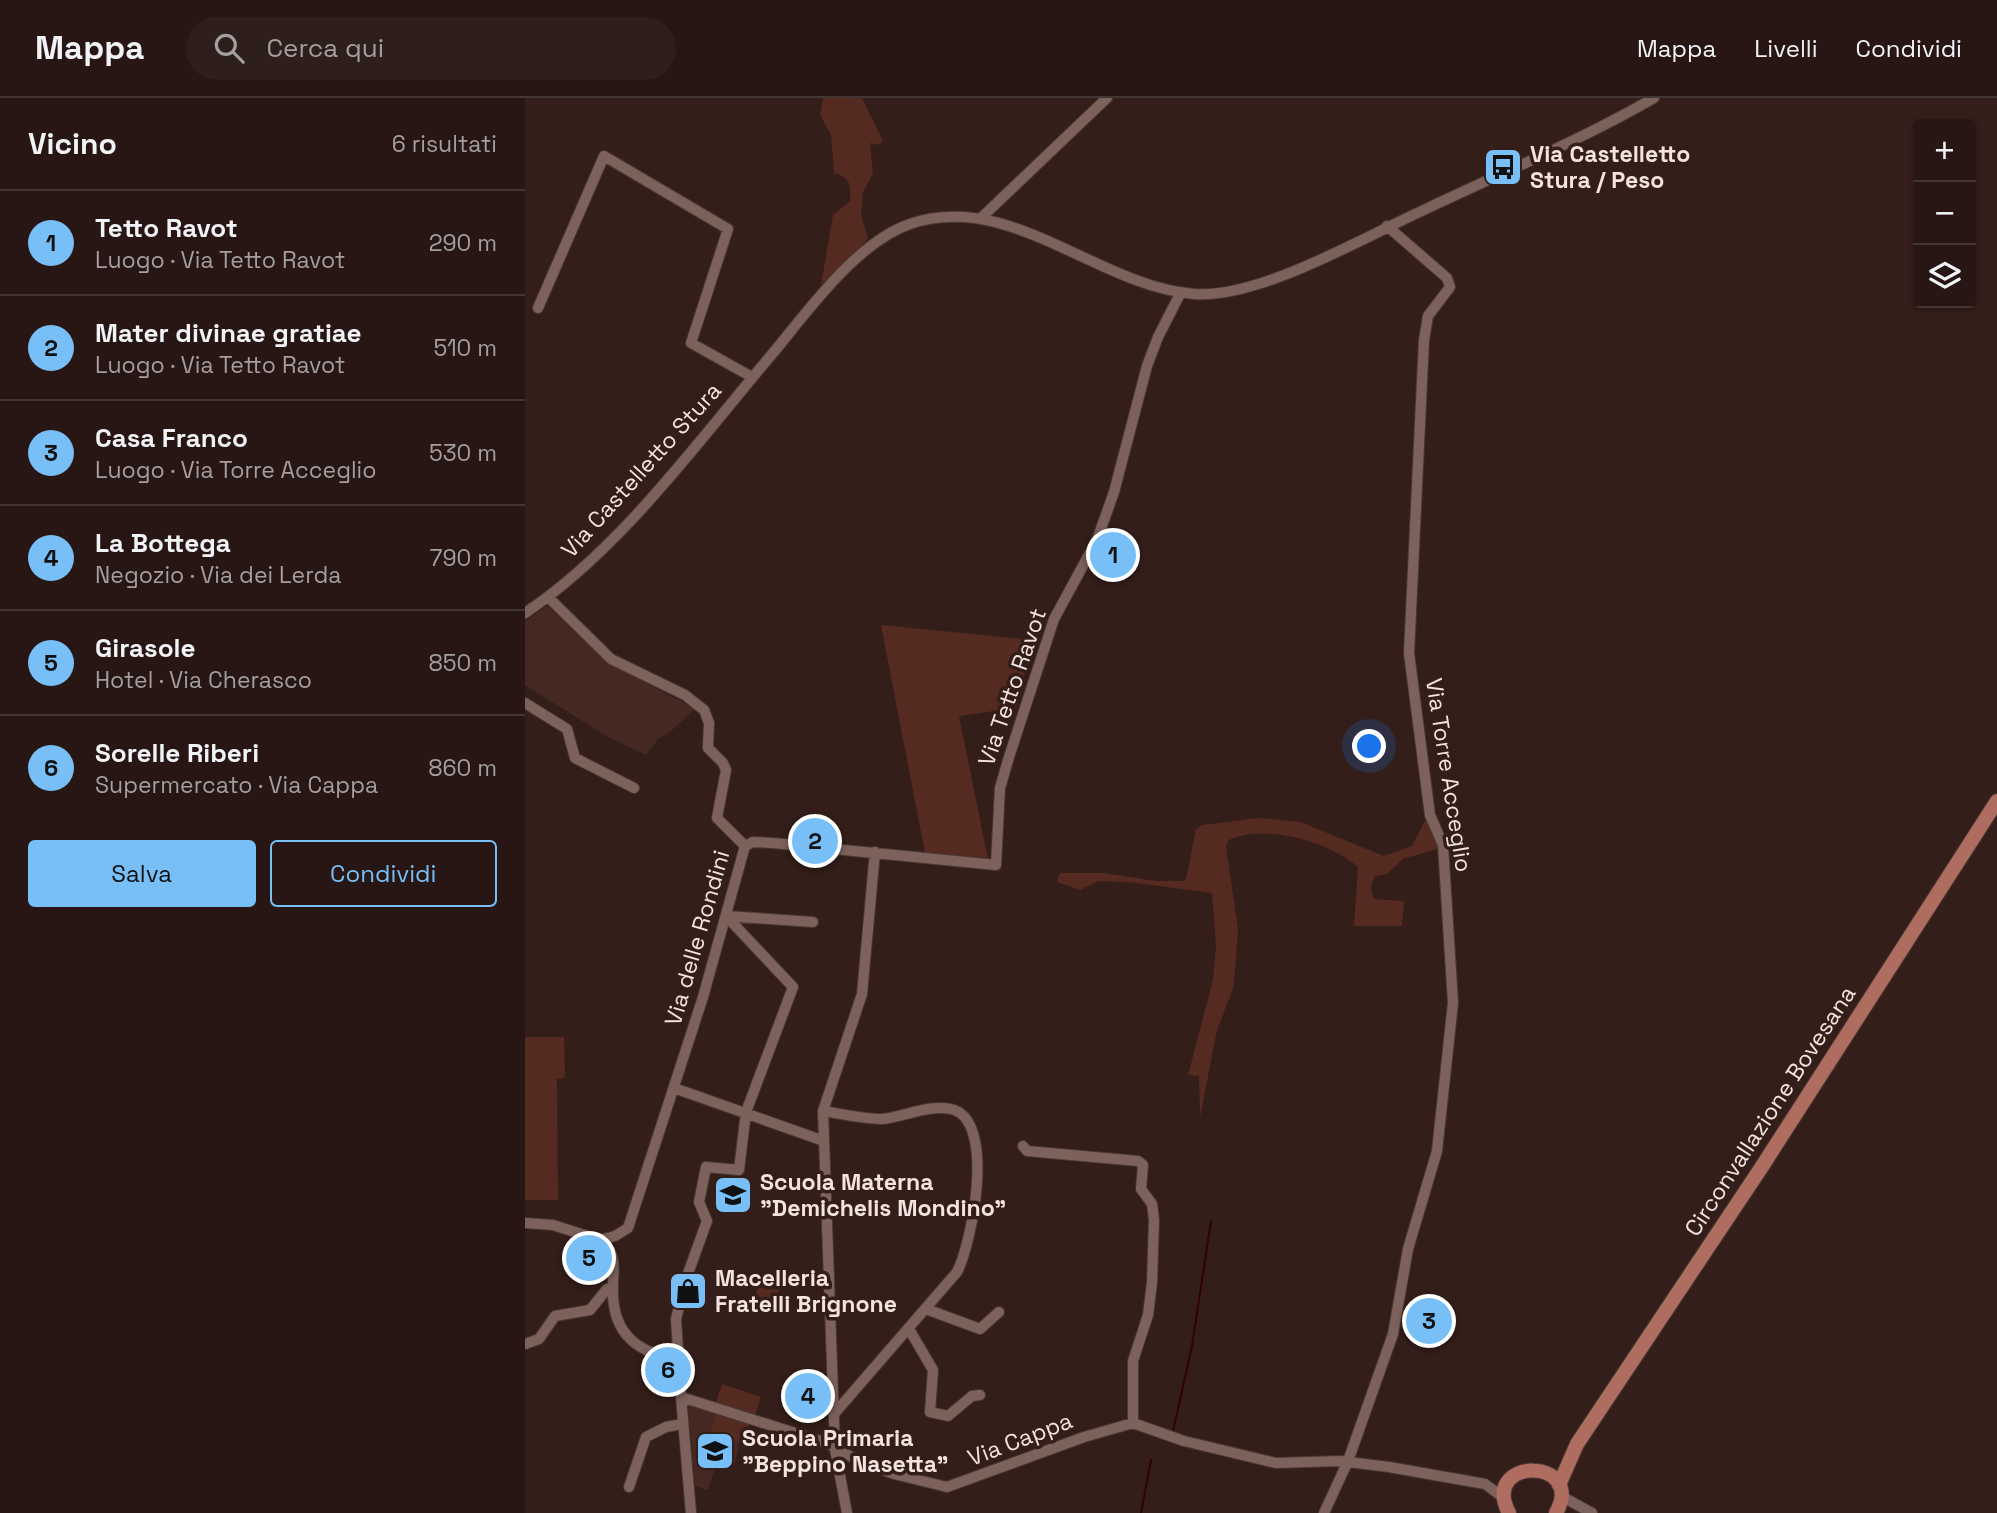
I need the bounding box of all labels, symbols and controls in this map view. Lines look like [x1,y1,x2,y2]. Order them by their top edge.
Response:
search box [186,17,676,80]
text: Mappa [35,27,144,69]
icon: search [210,29,248,67]
text: Cerca qui [266,31,384,65]
text: Mappa [1637,33,1716,64]
text: Livelli [1754,33,1818,64]
text: Condividi [1856,33,1962,64]
map controls [1913,119,1976,308]
button: + [1913,119,1976,182]
text: Vicino [28,124,117,163]
text: 6 risultati [392,129,497,159]
place label: Via Castelletto Stura / Peso [1530,139,1690,195]
bus stop icon: Via Castelletto Stura / Peso [1482,146,1524,188]
button: − [1913,182,1976,245]
text: Tetto Ravot [95,211,238,245]
text: 1 [46,228,56,258]
text: 290 m [429,228,497,258]
text: Luogo · Via Tetto Ravot [95,245,345,275]
button: layers [1913,245,1976,308]
text: Mater divinae gratiae [95,316,362,350]
text: 2 [44,333,58,363]
text: 510 m [434,333,497,363]
text: Luogo · Via Tetto Ravot [95,350,345,380]
street label: Via Castelletto Stura [554,376,728,564]
text: Casa Franco [95,421,248,455]
text: 3 [44,438,58,468]
text: 530 m [429,438,497,468]
text: Luogo · Via Torre Acceglio [95,455,376,485]
text: La Bottega [95,526,231,560]
pin: 1 [1090,529,1136,581]
text: 4 [44,543,58,573]
text: 790 m [430,543,497,573]
text: Negozio · Via dei Lerda [95,560,341,590]
street label: Via Tetto Ravot [971,604,1053,770]
text: Girasole [95,631,196,665]
text: 5 [44,648,58,678]
text: 850 m [428,648,497,678]
text: Hotel · Via Cherasco [95,665,312,695]
street label: Via Torre Acceglio [1419,676,1479,874]
your location [1352,729,1386,763]
text: Sorelle Riberi [95,736,259,770]
text: 6 [44,753,58,783]
text: 860 m [428,753,497,783]
text: Supermercato · Via Cappa [95,770,378,800]
pin: 2 [792,815,838,867]
button: Salva [28,840,256,907]
button: Condividi [270,840,497,907]
street label: Via delle Rondini [658,847,736,1029]
street label: Circonvallazione Bovesana [1678,980,1862,1242]
place label: Scuola Materna "Demichelis Mondino" [760,1167,1006,1223]
school or university icon: Scuola Materna "Demichelis Mondino" [712,1174,754,1216]
pin: 5 [566,1232,612,1284]
place label: Macelleria Fratelli Brignone [715,1263,897,1319]
shop icon: Macelleria Fratelli Brignone [667,1270,709,1312]
pin: 3 [1406,1295,1452,1347]
pin: 6 [645,1344,691,1396]
pin: 4 [785,1370,831,1422]
street label: Via Cappa [963,1405,1077,1473]
place label: Scuola Primaria "Beppino Nasetta" [742,1423,948,1479]
school or university icon: Scuola Primaria "Beppino Nasetta" [694,1430,736,1472]

